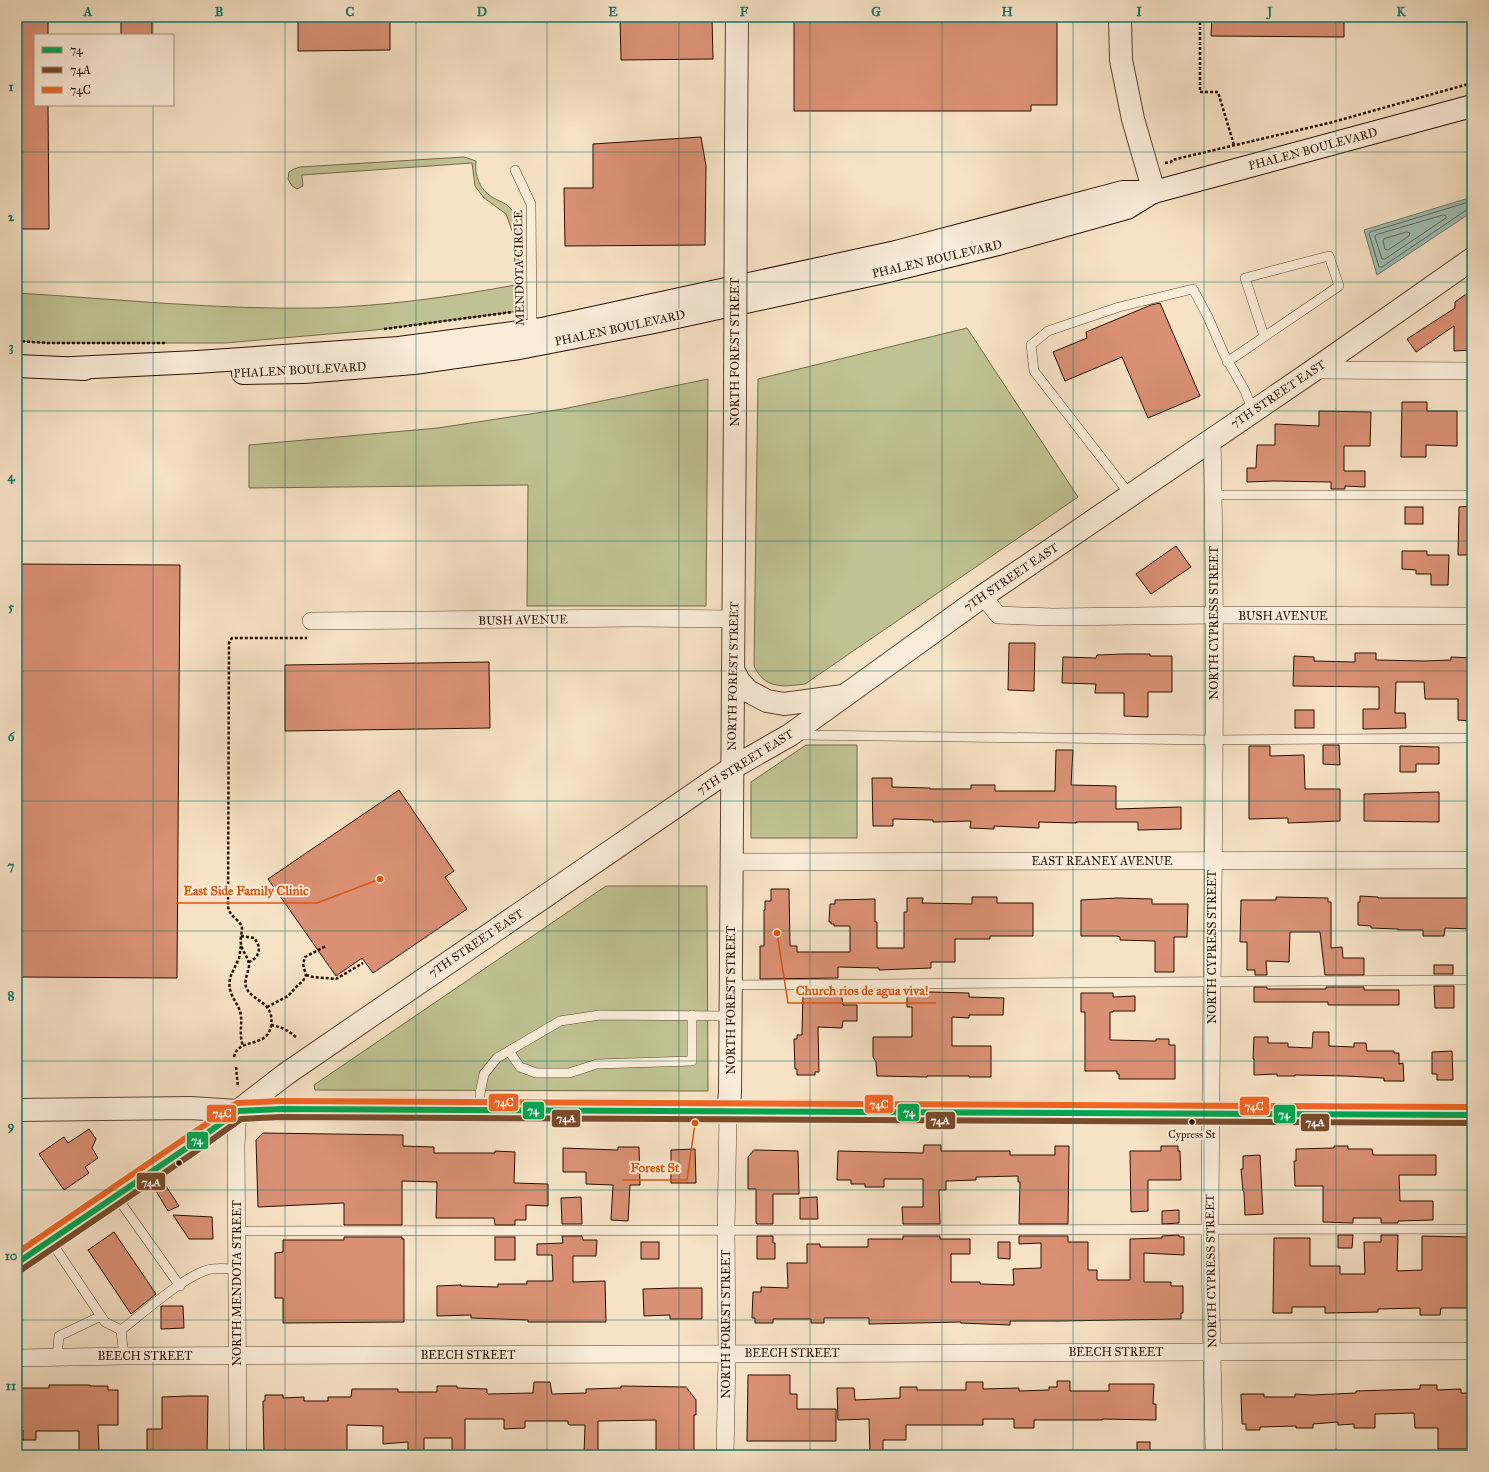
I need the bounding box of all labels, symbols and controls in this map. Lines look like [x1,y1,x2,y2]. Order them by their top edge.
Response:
text: A [83,4,93,20]
text: B [215,4,224,20]
text: C [346,4,355,20]
text: D [477,4,487,20]
text: E [608,4,618,20]
text: F [740,4,749,20]
text: G [871,4,881,20]
text: H [1001,4,1013,20]
text: I [1136,4,1142,20]
text: J [1265,4,1273,20]
text: K [1396,4,1406,20]
legend [34,34,174,106]
text: 74 [70,43,83,57]
text: 74A [70,63,91,77]
text: 1 [8,79,14,95]
text: 74C [70,83,91,97]
street label: PHALEN BOULEVARD [1247,125,1379,173]
text: 2 [8,209,15,225]
street label: MENDOTA CIRCLE [511,210,527,326]
street label: PHALEN BOULEVARD [871,237,1003,281]
street label: NORTH FOREST STREET [728,277,742,427]
street label: PHALEN BOULEVARD [554,307,686,349]
text: 3 [8,339,14,355]
street label: 7TH STREET EAST [1228,357,1328,431]
street label: PHALEN BOULEVARD [233,360,367,380]
text: 4 [7,469,15,485]
street label: 7TH STREET EAST [961,540,1061,614]
street label: NORTH CYPRESS STREET [1207,546,1221,700]
text: 5 [8,599,15,615]
street label: NORTH FOREST STREET [725,601,741,751]
street label: BUSH AVENUE [1238,609,1328,623]
street label: BUSH AVENUE [478,612,568,628]
street label: 7TH STREET EAST [694,727,796,797]
text: 6 [8,729,16,745]
street label: EAST REANEY AVENUE [1032,854,1173,868]
text: 7 [8,858,15,874]
street label: NORTH CYPRESS STREET [1205,870,1219,1024]
callout: East Side Family Clinic [176,878,317,903]
text: East Side Family Clinic [183,883,309,899]
street label: 7TH STREET EAST [426,906,526,980]
street label: NORTH FOREST STREET [724,925,738,1075]
callout: Church rios de agua viva! [788,978,936,1003]
text: Church rios de agua viva! [796,983,928,999]
text: 8 [8,988,15,1004]
line badge: 74C [488,1093,519,1112]
line badge: 74C [864,1094,894,1114]
text: 74C [494,1096,514,1110]
line badge: 74C [1239,1096,1270,1116]
text: 74C [869,1098,889,1112]
text: 74C [1244,1100,1264,1114]
line badge: 74 [522,1101,545,1120]
line badge: 74 [897,1103,920,1122]
line badge: 74C [206,1104,237,1123]
text: 74 [527,1104,540,1118]
line badge: 74 [1273,1104,1296,1124]
text: 74 [903,1106,916,1120]
text: 74C [212,1107,232,1121]
text: 74 [1278,1108,1291,1122]
line badge: 74A [551,1109,581,1128]
line badge: 74A [925,1111,956,1130]
text: 74A [556,1112,576,1126]
line badge: 74A [1300,1113,1330,1132]
text: 74A [930,1114,950,1128]
text: 74A [1305,1116,1325,1130]
marker: Cypress St [1187,1117,1197,1127]
text: 9 [8,1118,15,1134]
place label: Cypress St [1168,1128,1216,1141]
line badge: 74 [186,1131,209,1150]
text: 74 [191,1134,204,1148]
callout: Forest St [622,1155,687,1180]
unlabelled marker [174,1158,184,1168]
text: Forest St [630,1160,680,1176]
line badge: 74A [136,1172,166,1191]
text: 74A [141,1176,161,1190]
street label: NORTH CYPRESS STREET [1203,1194,1219,1348]
street label: NORTH MENDOTA STREET [230,1200,244,1366]
text: 10 [5,1248,18,1264]
street label: NORTH FOREST STREET [719,1249,733,1399]
street label: BEECH STREET [1068,1345,1164,1359]
street label: BEECH STREET [744,1346,840,1360]
street label: BEECH STREET [420,1348,516,1362]
street label: BEECH STREET [97,1349,193,1363]
text: 11 [6,1378,16,1394]

